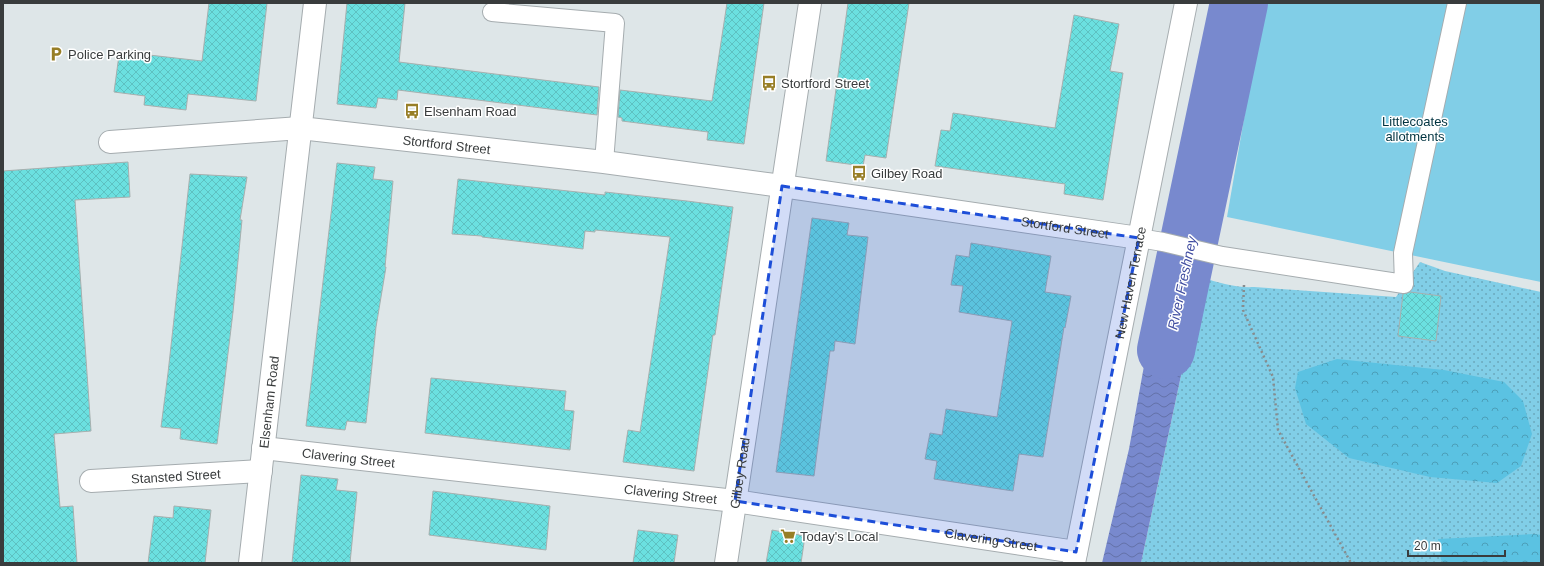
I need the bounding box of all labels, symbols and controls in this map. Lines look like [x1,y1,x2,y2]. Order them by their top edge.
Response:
parking icon: Police Parking [47,45,65,63]
place label: Police Parking [68,47,151,62]
bus stop icon: Stortford Street [760,74,778,92]
place label: Stortford Street [781,76,870,91]
bus stop icon: Elsenham Road [403,102,421,120]
place label: Elsenham Road [424,104,517,119]
park label: Littlecoates allotments [1382,114,1448,144]
street label: Stortford Street [402,132,492,157]
bus stop icon: Gilbey Road [850,164,868,182]
place label: Gilbey Road [871,166,943,181]
street label: Stortford Street [1020,213,1110,241]
street label: New Haven Terrace [1112,225,1149,340]
water label: River Freshney [1164,234,1200,331]
street label: Elsenham Road [256,355,281,449]
street label: Gilbey Road [727,436,752,510]
street label: Clavering Street [301,445,396,470]
street label: Stansted Street [131,466,221,486]
street label: Clavering Street [623,481,718,506]
street label: Clavering Street [944,525,1039,554]
supermarket icon: Today's Local [779,527,797,545]
place label: Today's Local [800,529,878,544]
scale bar [1408,532,1505,558]
text: 20 m [1414,539,1441,553]

